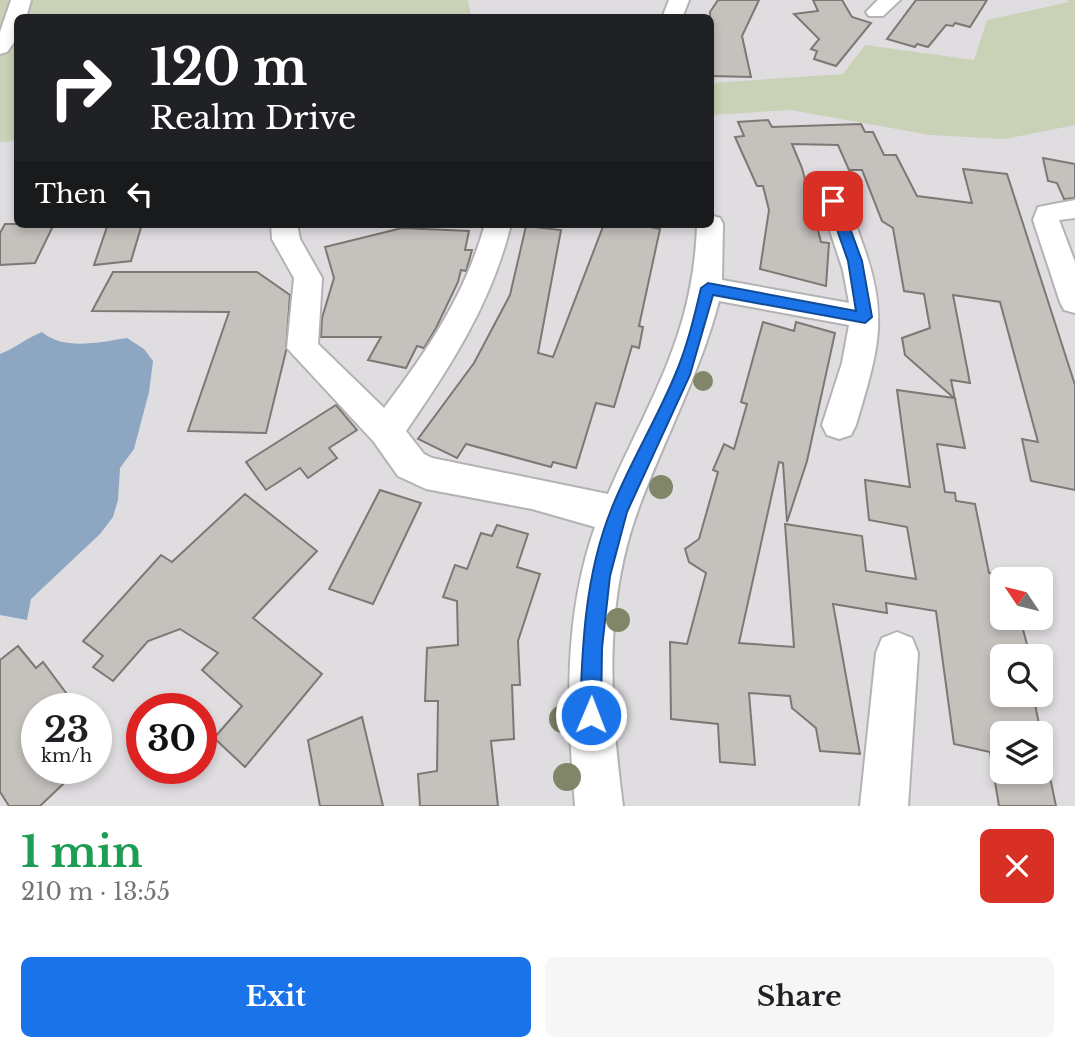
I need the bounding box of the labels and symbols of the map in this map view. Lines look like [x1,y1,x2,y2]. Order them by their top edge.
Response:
pin [803,171,863,231]
north arrow [990,567,1054,630]
position arrow [554,678,628,752]
speed limit sign: 30 [126,693,217,784]

